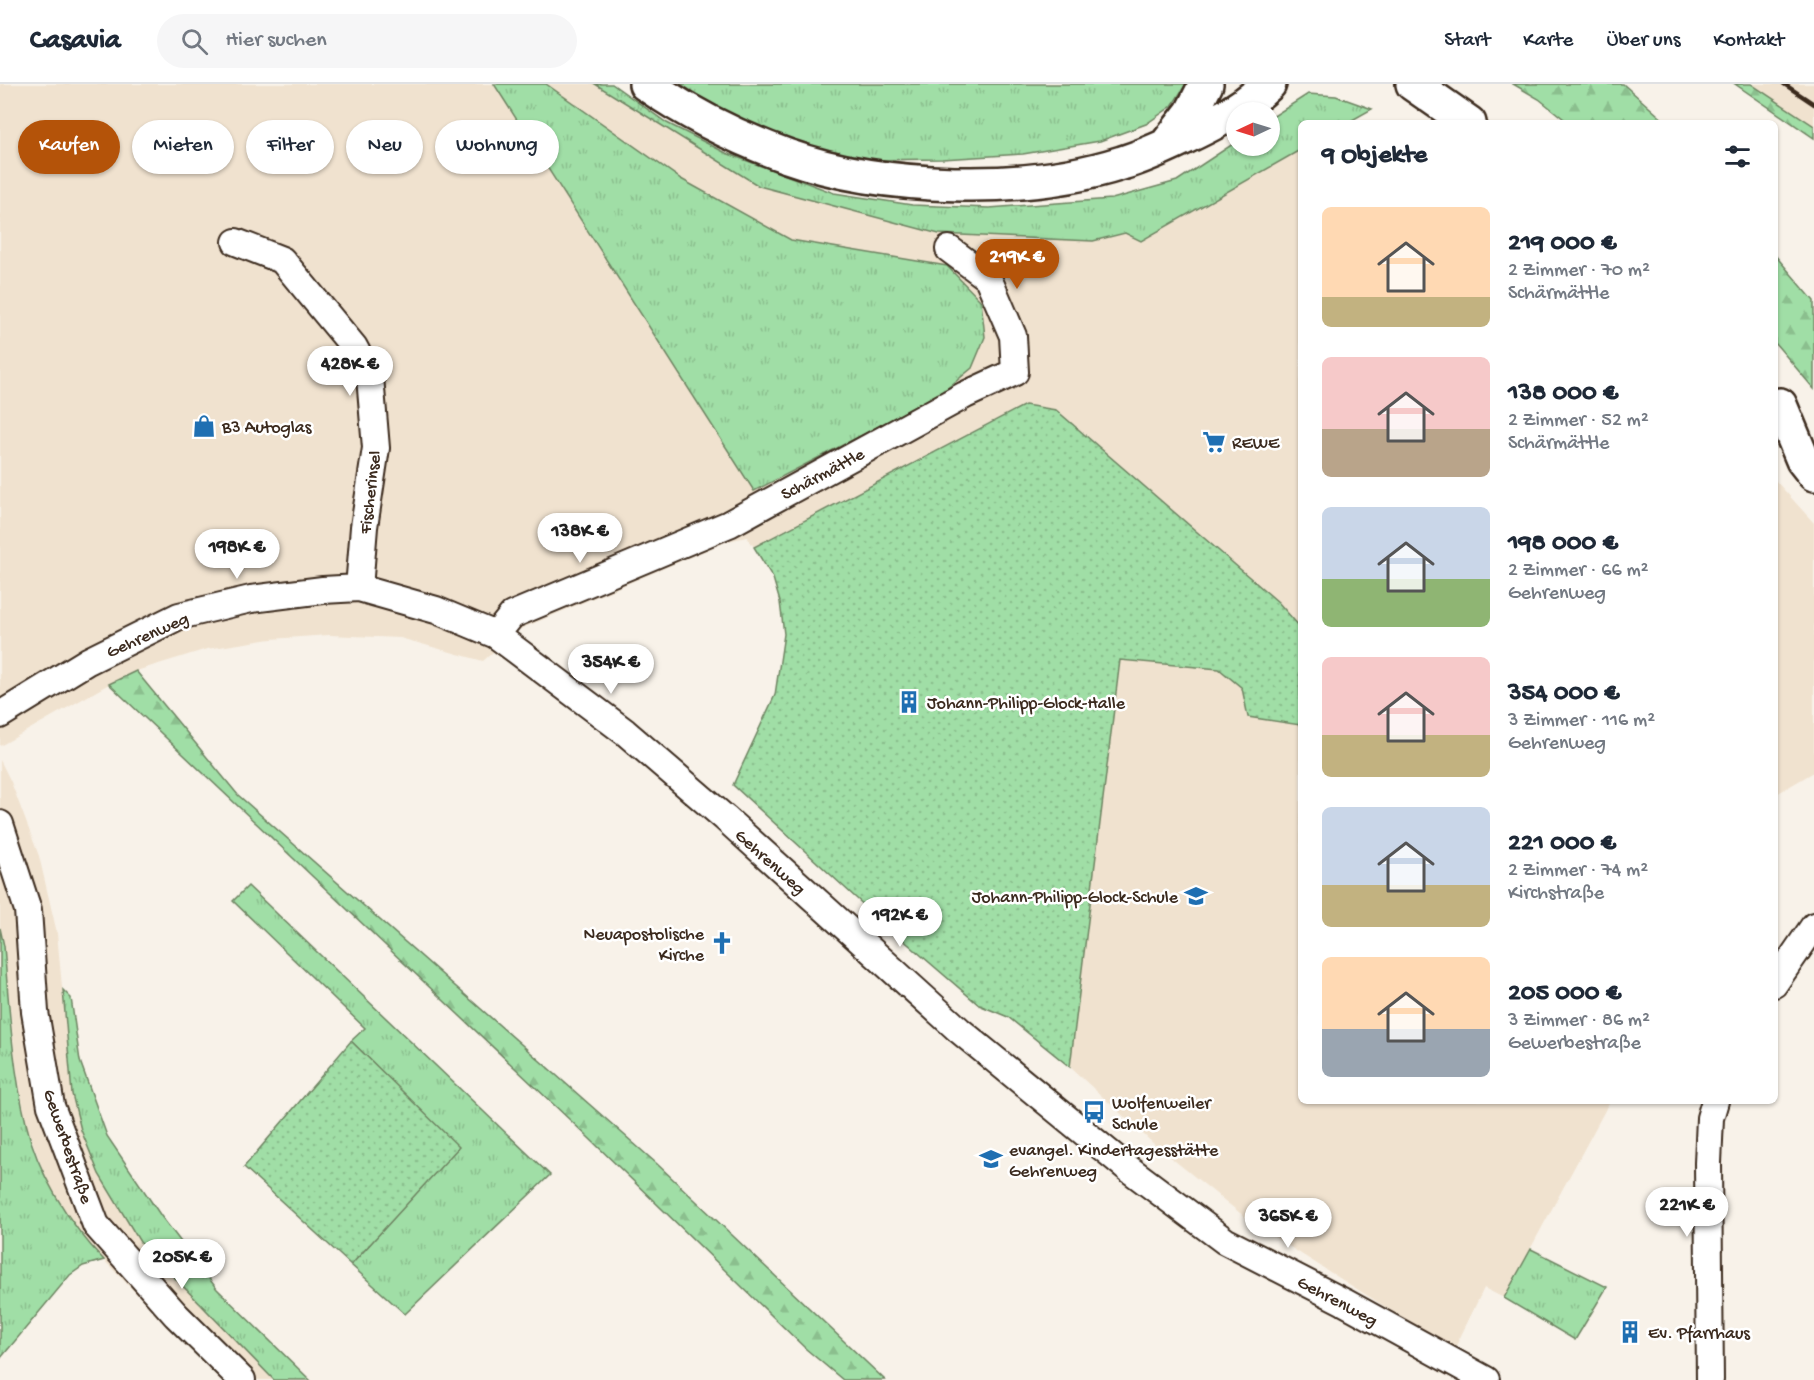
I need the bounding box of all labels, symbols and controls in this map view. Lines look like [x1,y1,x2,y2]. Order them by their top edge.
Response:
search box [157,14,577,68]
text: Casavia [30,25,121,58]
icon: search [178,25,211,58]
text: Hier suchen [226,28,327,54]
text: Start [1444,29,1490,54]
text: Karte [1523,29,1573,54]
text: Über uns [1606,29,1680,54]
text: Kontakt [1713,29,1784,54]
north arrow [1226,102,1280,156]
map controls [1226,102,1280,156]
chip: Kaufen [18,120,120,174]
chip: Mieten [132,120,234,174]
chip: Filter [246,120,334,174]
chip: Neu [346,120,423,174]
chip: Wohnung [435,120,559,174]
icon: filters [1721,140,1754,173]
text: 9 Objekte [1322,141,1427,172]
text: 219 000 € [1508,229,1616,260]
icon: home [1370,231,1442,303]
pin: 219K € [968,239,1066,290]
text: 219K € [989,247,1045,270]
text: 2 Zimmer · 70 m² [1508,260,1650,283]
text: Schärmättle [1508,283,1609,306]
pin: 428K € [301,346,399,397]
text: 428K € [321,354,379,377]
text: 138 000 € [1508,379,1618,410]
icon: home [1370,381,1442,453]
text: 2 Zimmer · 52 m² [1508,410,1649,433]
shop icon: B3 Autoglas [191,413,217,439]
place label: B3 Autoglas [221,418,313,439]
supermarket icon: REWE [1201,429,1227,455]
text: Schärmättle [1508,433,1609,456]
place label: REWE [1232,434,1280,455]
street label: Schärmättle [778,444,869,506]
street label: Fischerinsel [356,450,387,536]
pin: 138K € [531,513,629,564]
text: 138K € [551,521,609,544]
pin: 198K € [188,529,286,580]
text: 198 000 € [1508,529,1618,560]
icon: home [1370,531,1442,603]
text: 198K € [209,537,265,560]
text: 2 Zimmer · 66 m² [1508,560,1649,583]
text: Gehrenweg [1508,583,1606,606]
street label: Gehrenweg [104,609,192,664]
pin: 354K € [562,644,660,695]
text: 354K € [582,652,640,675]
text: 354 000 € [1508,679,1620,710]
icon: home [1370,681,1442,753]
building icon: Johann-Philipp-Glock-Halle [896,689,922,715]
place label: Johann-Philipp-Glock-Halle [927,694,1126,715]
text: 3 Zimmer · 116 m² [1508,710,1655,733]
text: Gehrenweg [1508,733,1606,756]
street label: Gehrenweg [730,826,809,900]
text: 221 000 € [1508,829,1616,860]
icon: home [1370,831,1442,903]
text: 2 Zimmer · 74 m² [1508,860,1648,883]
school or university icon: Johann-Philipp-Glock-Schule [1183,883,1209,909]
text: Kirchstraße [1508,883,1604,906]
place label: Johann-Philipp-Glock-Schule [972,888,1179,909]
pin: 192K € [851,897,949,948]
text: 192K € [872,905,928,928]
place label: Neuapostolische Kirche [583,925,705,967]
church icon: Neuapostolische Kirche [709,930,735,956]
text: 205 000 € [1508,979,1621,1010]
icon: home [1370,981,1442,1053]
text: 3 Zimmer · 86 m² [1508,1010,1650,1033]
text: Gewerbestraße [1508,1033,1641,1056]
street label: Gewerbestraße [37,1087,96,1207]
place label: Wolfenweiler Schule [1112,1094,1212,1136]
bus stop icon: Wolfenweiler Schule [1081,1099,1107,1125]
place label: evangel. Kindertagesstätte Gehrenweg [1009,1141,1219,1183]
school or university icon: evangel. Kindertagesstätte Gehrenweg [978,1146,1004,1172]
pin: 221K € [1638,1187,1736,1238]
text: 221K € [1659,1195,1715,1218]
pin: 365K € [1239,1198,1337,1249]
text: 365K € [1259,1206,1317,1229]
pin: 205K € [133,1239,231,1290]
text: 205K € [152,1247,212,1270]
street label: Gehrenweg [1293,1272,1381,1332]
building icon: Ev. Pfarrhaus [1617,1319,1643,1345]
place label: Ev. Pfarrhaus [1648,1324,1751,1345]

